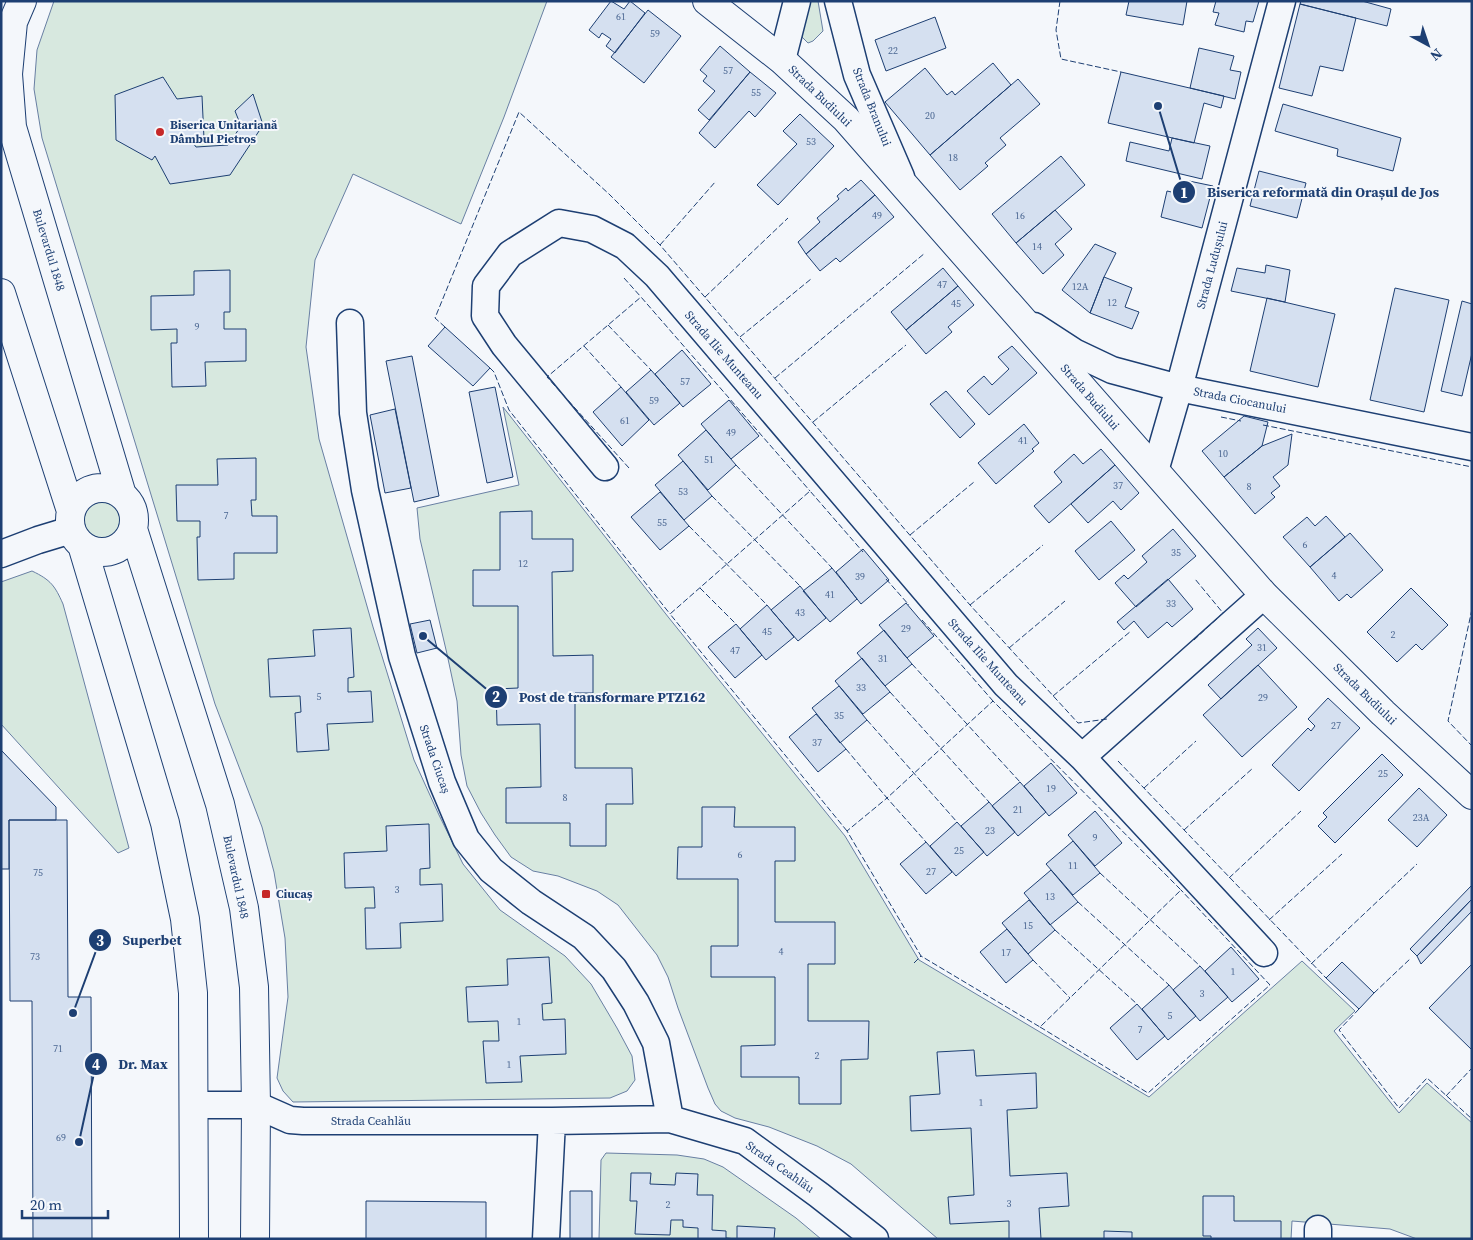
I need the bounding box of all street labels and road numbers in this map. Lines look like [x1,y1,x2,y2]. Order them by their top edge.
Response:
street label: Strada Budiului [785,62,855,131]
street label: Strada Branului [849,65,895,149]
street label: Bulevardul 1848 [29,207,69,293]
street label: Strada Ludușului [1193,219,1232,311]
street label: Strada Ilie Munteanu [681,307,767,403]
street label: Strada Budiului [1057,361,1123,434]
street label: Strada Ciocanului [1192,383,1288,417]
street label: Strada Ilie Munteanu [945,615,1031,709]
street label: Strada Budiului [1330,660,1400,729]
street label: Strada Ciucaș [416,722,454,796]
street label: Bulevardul 1848 [219,834,253,920]
street label: Strada Ceahlău [331,1113,411,1129]
street label: Strada Ceahlău [743,1137,817,1197]

